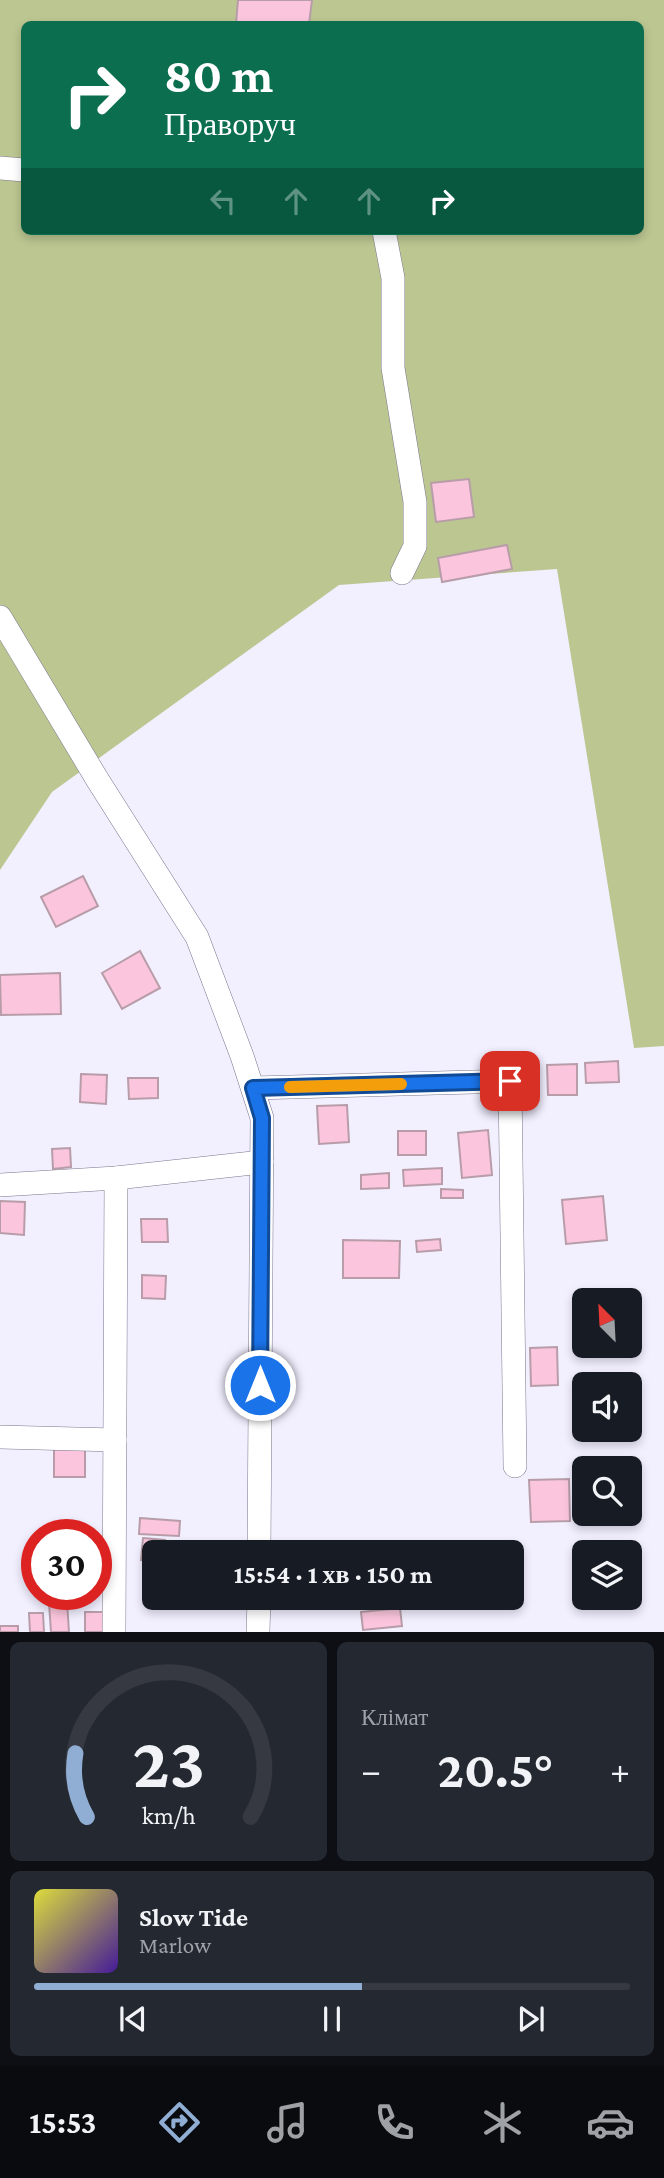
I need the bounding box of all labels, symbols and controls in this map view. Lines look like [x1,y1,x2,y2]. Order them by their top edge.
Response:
text: 80 m [164,48,273,103]
icon: right [49,49,140,140]
text: Праворуч [164,106,296,142]
icon: left [204,182,242,220]
icon: ahead [277,182,315,220]
icon: ahead [350,182,388,220]
icon: right [423,182,461,220]
pin [480,1051,540,1111]
icon: arrive [491,1062,529,1100]
north arrow [572,1288,642,1358]
map controls [572,1288,642,1610]
position arrow [223,1348,297,1422]
button: sound [572,1372,642,1442]
button: search [572,1456,642,1526]
speed limit sign: 30 [21,1519,112,1610]
button: layers [572,1540,642,1610]
text: 15:54 · 1 хв · 150 m [234,1560,432,1589]
text: Клімат [361,1704,428,1730]
text: 23 [132,1723,205,1804]
text: 20.5° [438,1740,553,1798]
text: − [361,1749,381,1791]
text: + [610,1749,630,1791]
text: km/h [142,1802,195,1829]
text: Slow Tide [139,1903,248,1932]
text: Marlow [139,1932,211,1958]
icon: previous [114,2000,152,2038]
icon: pause [313,2000,351,2038]
icon: next [512,2000,550,2038]
icon: directions [155,2098,204,2147]
icon: music [263,2098,312,2147]
icon: phone [370,2098,419,2147]
icon: climate [478,2098,527,2147]
icon: car [586,2098,635,2147]
text: 15:53 [29,2104,96,2140]

